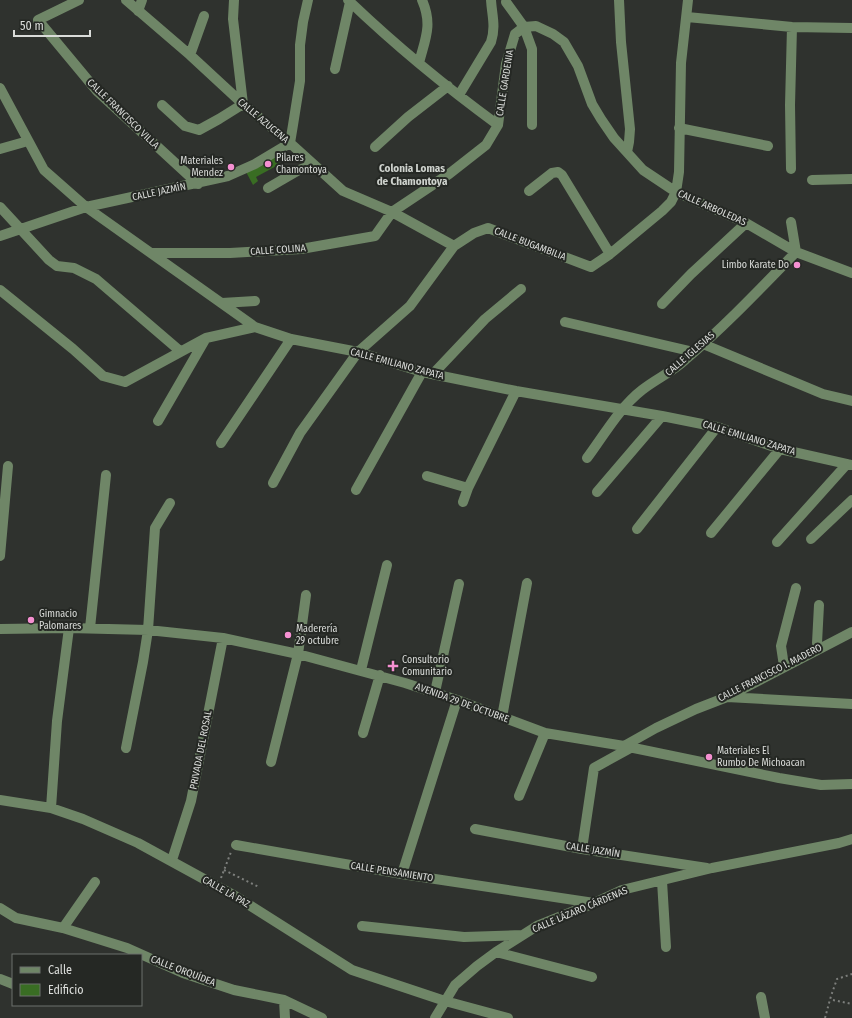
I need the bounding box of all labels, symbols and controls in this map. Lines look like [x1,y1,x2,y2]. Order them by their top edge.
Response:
scale bar [14,12,90,38]
text: 50 m [20,19,44,33]
street label: CALLE GARDENIA [494,48,516,117]
street label: CALLE FRANCISCO VILLA [85,77,162,152]
street label: CALLE AZUCENA [235,96,292,146]
place label: Pilares Chamontoya [276,152,327,176]
place label: Materiales Mendez [180,155,223,179]
marker: Pilares Chamontoya [263,159,273,169]
marker: Materiales Mendez [226,162,236,172]
district label: Colonia Lomas de Chamontoya [377,162,448,188]
street label: CALLE JAZMÍN [131,178,187,204]
street label: CALLE ARBOLEDAS [676,188,748,228]
street label: CALLE BUGAMBILIA [492,225,568,264]
street label: CALLE COLINA [250,242,307,258]
place label: Limbo Karate Do [722,259,789,271]
marker: Limbo Karate Do [792,260,802,270]
street label: CALLE IGLESIAS [663,329,717,379]
street label: CALLE EMILIANO ZAPATA [349,346,446,382]
street label: CALLE EMILIANO ZAPATA [701,418,798,458]
place label: Gimnacio Palomares [39,608,81,632]
marker: Gimnacio Palomares [26,615,36,625]
place label: Maderería 29 octubre [296,622,339,647]
marker: Maderería 29 octubre [283,630,293,640]
street label: CALLE FRANCISCO I. MADERO [716,642,824,704]
place label: Consultorio Comunitario [402,654,452,678]
marker: Consultorio Comunitario [387,660,399,672]
street label: AVENIDA 29 DE OCTUBRE [414,680,511,726]
street label: PRIVADA DEL ROSAL [187,709,215,791]
place label: Materiales El Rumbo De Michoacan [717,745,805,769]
marker: Materiales El Rumbo De Michoacan [704,752,714,762]
street label: CALLE JAZMÍN [565,838,621,860]
street label: CALLE PENSAMIENTO [350,860,434,884]
street label: CALLE LA PAZ [200,874,252,911]
street label: CALLE LÁZARO CÁRDENAS [530,883,630,936]
street label: CALLE ORQUÍDEA [149,951,218,989]
legend [12,954,142,1006]
text: Calle [48,963,72,977]
text: Edificio [48,983,84,997]

